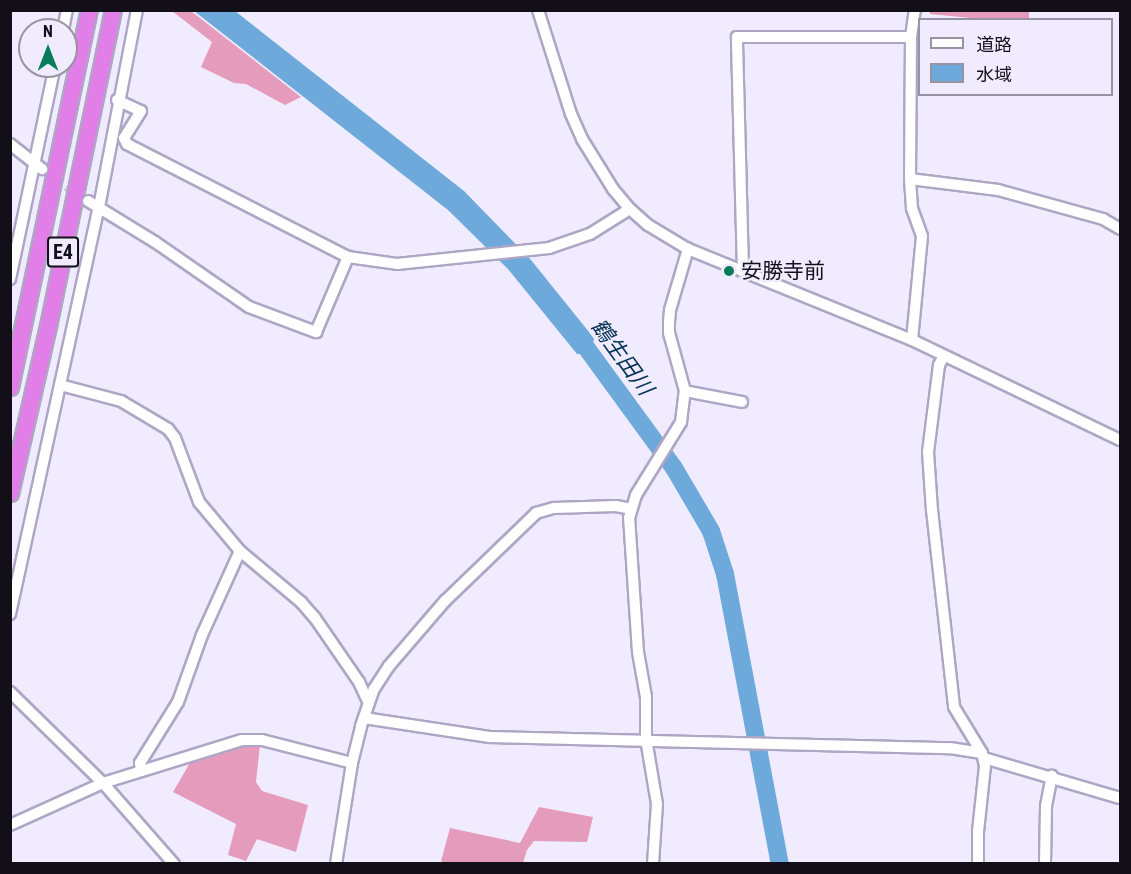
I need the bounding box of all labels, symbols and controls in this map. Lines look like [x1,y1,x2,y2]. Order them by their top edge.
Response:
north arrow [18,18,78,78]
legend [918,18,1113,96]
text: N [43,22,53,41]
text: 道路 [976,34,1012,55]
text: 水域 [976,64,1012,85]
road number: E4 [46,235,80,269]
place label: 安勝寺前 [741,258,825,284]
marker: 安勝寺前 [722,264,736,278]
water label: 鶴生田川 [585,314,659,400]

